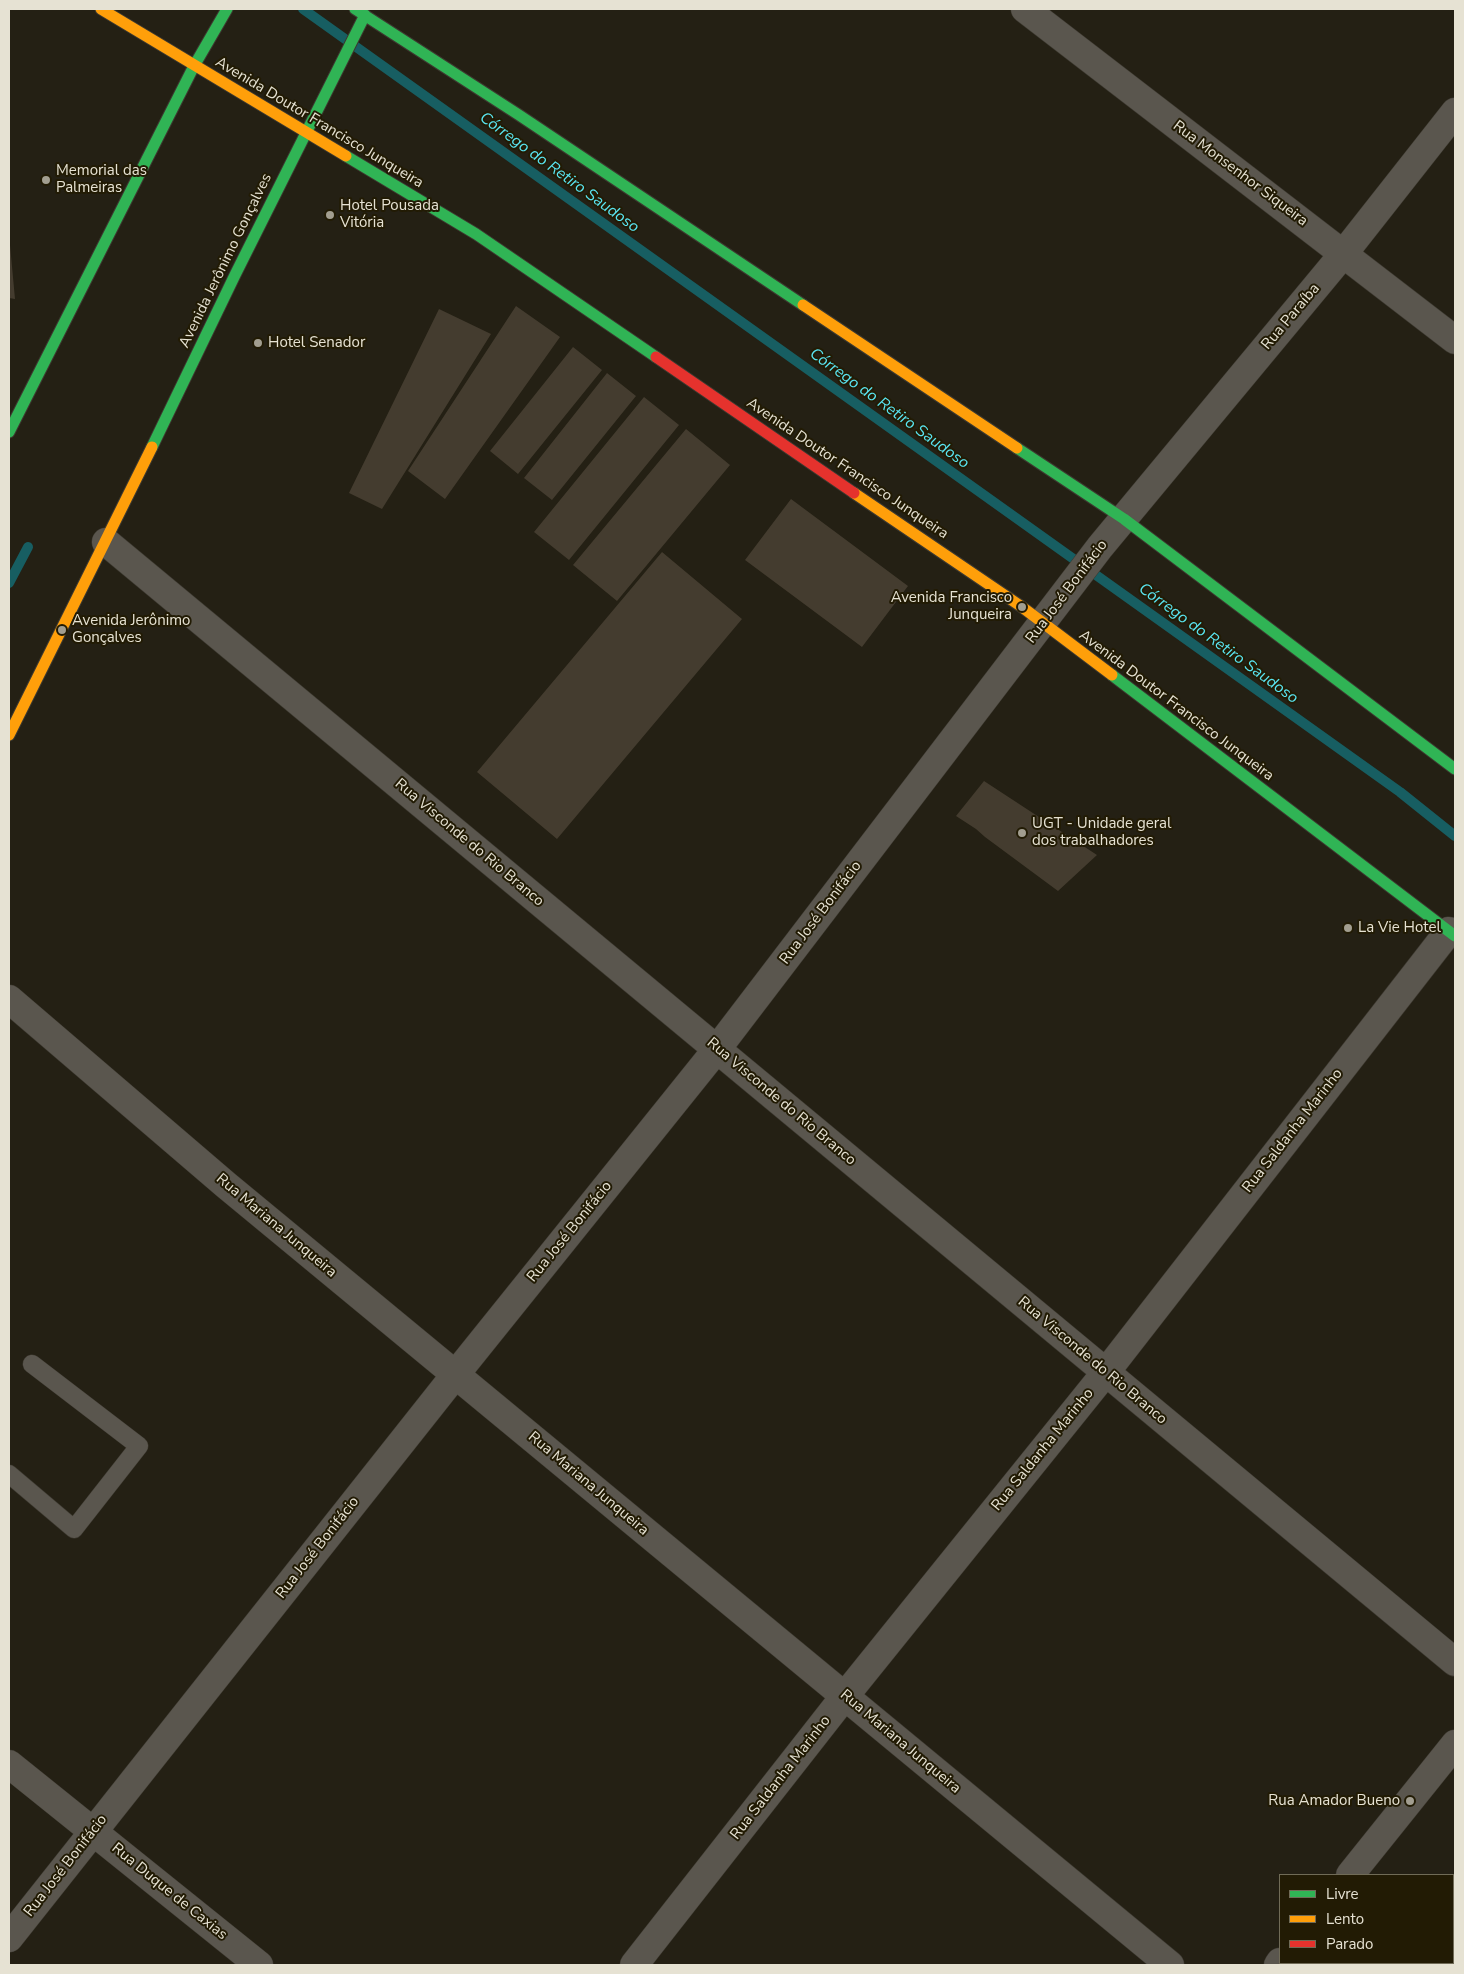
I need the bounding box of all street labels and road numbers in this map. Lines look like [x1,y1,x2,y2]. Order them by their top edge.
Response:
street label: Avenida Doutor Francisco Junqueira [212,54,426,192]
street label: Rua Monsenhor Siqueira [1169,117,1311,231]
street label: Avenida Jerônimo Gonçalves [176,171,276,351]
street label: Rua Paraíba [1258,280,1324,354]
street label: Avenida Doutor Francisco Junqueira [743,395,951,543]
street label: Rua José Bonifácio [1022,537,1112,647]
street label: Avenida Doutor Francisco Junqueira [1075,627,1277,785]
street label: Rua Visconde do Rio Branco [391,775,547,911]
street label: Rua José Bonifácio [776,858,866,968]
street label: Rua Visconde do Rio Branco [703,1034,859,1170]
street label: Rua Saldanha Marinho [1239,1065,1347,1197]
street label: Rua Mariana Junqueira [212,1170,340,1282]
street label: Rua José Bonifácio [524,1178,616,1286]
street label: Rua Visconde do Rio Branco [1014,1293,1170,1429]
street label: Rua Saldanha Marinho [988,1385,1098,1515]
street label: Rua Mariana Junqueira [524,1428,652,1540]
street label: Rua José Bonifácio [273,1493,363,1603]
street label: Rua Mariana Junqueira [836,1686,964,1798]
street label: Rua Saldanha Marinho [727,1712,835,1844]
street label: Rua José Bonifácio [21,1811,111,1921]
street label: Rua Duque de Caxias [108,1840,230,1944]

